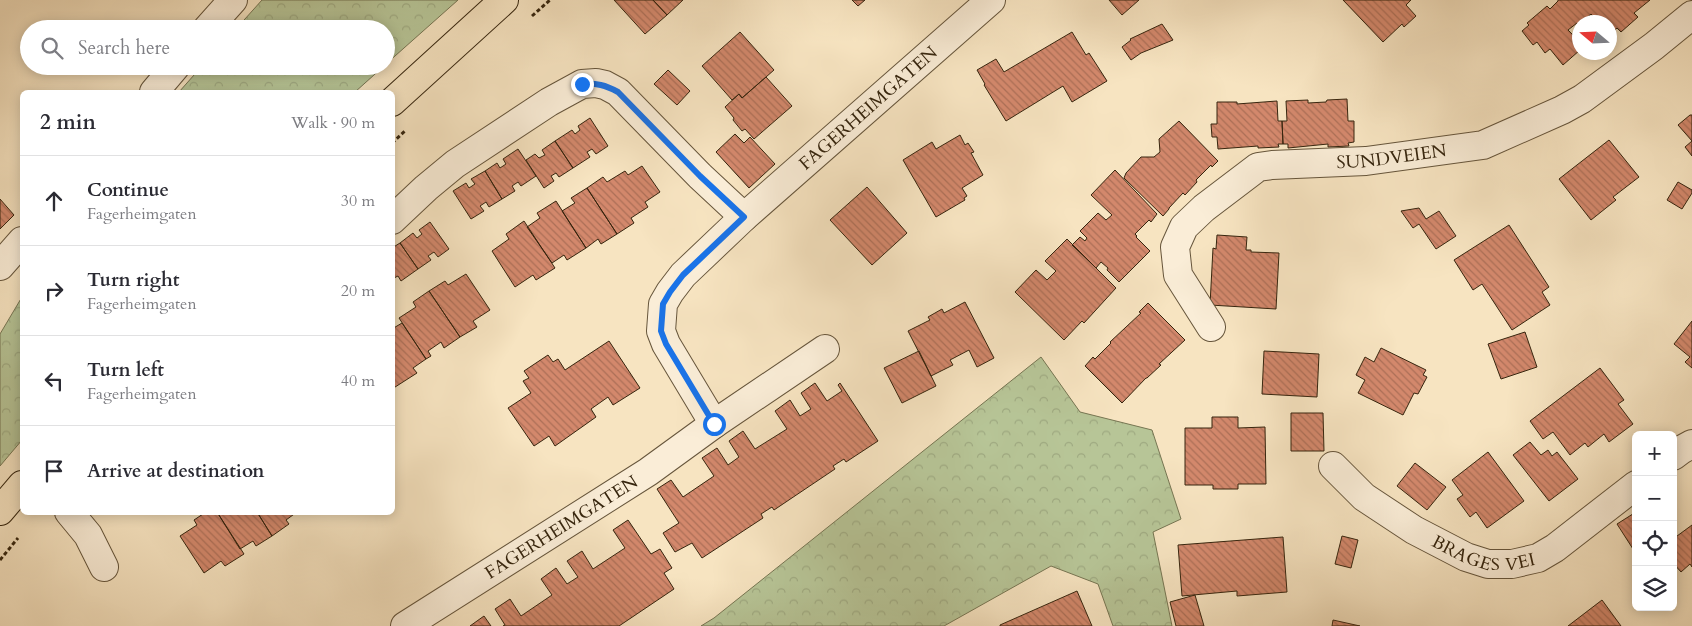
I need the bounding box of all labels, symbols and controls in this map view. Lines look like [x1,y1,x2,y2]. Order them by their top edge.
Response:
north arrow [1572,15,1617,60]
search box [20,20,395,75]
icon: search [38,34,66,62]
text: Search here [78,35,170,61]
street label: FAGERHEIMGATEN [793,40,943,176]
route end [571,73,594,96]
text: 2 min [40,108,96,137]
text: Walk · 90 m [291,112,375,134]
street label: SUNDVEIEN [1336,138,1449,175]
text: Continue [87,177,169,203]
icon: ahead [40,187,68,215]
text: 30 m [341,190,375,212]
text: Fagerheimgaten [87,203,196,225]
text: Turn right [87,267,179,293]
icon: right [40,277,68,305]
text: 20 m [341,280,375,302]
text: Fagerheimgaten [87,293,196,315]
text: Turn left [87,357,164,383]
icon: left [40,367,68,395]
text: 40 m [341,370,375,392]
text: Fagerheimgaten [87,383,196,405]
route start [703,413,726,436]
map controls [1632,431,1677,611]
button: + [1632,431,1677,476]
icon: arrive [40,457,68,485]
text: Arrive at destination [87,458,264,484]
street label: FAGERHEIMGATEN [480,469,643,585]
button: − [1632,476,1677,521]
button: locate [1632,521,1677,566]
street label: BRAGES VEI [1427,529,1537,577]
button: layers [1632,566,1677,611]

